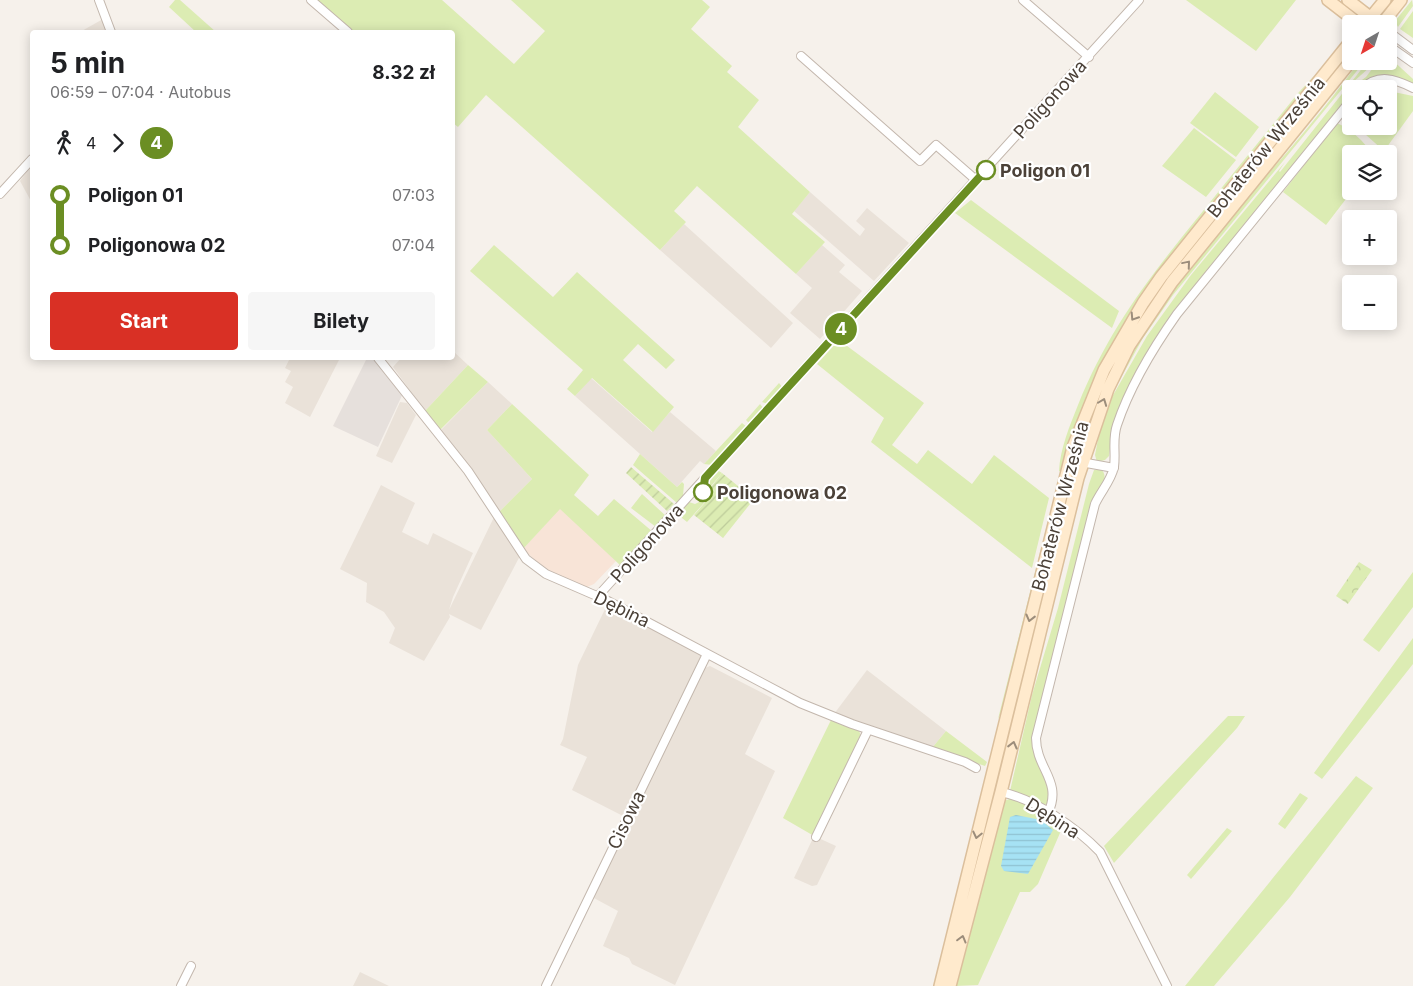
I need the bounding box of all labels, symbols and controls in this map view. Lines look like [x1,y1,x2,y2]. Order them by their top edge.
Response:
north arrow [1342,15,1398,70]
map controls [1342,15,1397,330]
text: 5 min [50,46,125,80]
street label: Poligonowa [1009,55,1091,143]
text: 8.32 zł [372,61,435,84]
street label: Bohaterów Września [1203,72,1329,222]
button: locate [1342,80,1397,135]
text: 06:59 – 07:04 · Autobus [50,82,231,102]
icon: walk [50,129,78,157]
icon: forward [104,129,132,157]
text: 4 [150,132,163,153]
text: 4 [86,133,96,153]
button: layers [1342,145,1397,200]
marker: Poligon 01 [976,160,996,180]
place label: Poligon 01 [1000,160,1090,181]
text: Poligon 01 [88,184,183,207]
text: 07:03 [392,185,435,205]
button: + [1342,210,1397,265]
text: Poligonowa 02 [88,234,225,257]
text: 07:04 [392,235,435,255]
one-way arrow [1182,260,1191,269]
button: − [1342,275,1397,330]
button: Start [50,292,238,350]
button: Bilety [248,292,435,350]
one-way arrow [1130,312,1140,321]
line badge: 4 [825,313,857,345]
text: 4 [835,318,847,339]
one-way arrow [1097,398,1107,407]
street label: Bohaterów Września [1027,419,1093,593]
marker: Poligonowa 02 [693,482,713,502]
place label: Poligonowa 02 [717,482,847,503]
street label: Poligonowa [606,499,688,587]
street label: Dębina [591,586,653,632]
one-way arrow [1025,613,1036,622]
one-way arrow [1007,740,1018,749]
street label: Cisowa [603,787,649,853]
street label: Dębina [1022,793,1084,843]
one-way arrow [972,830,983,839]
one-way arrow [956,934,967,943]

